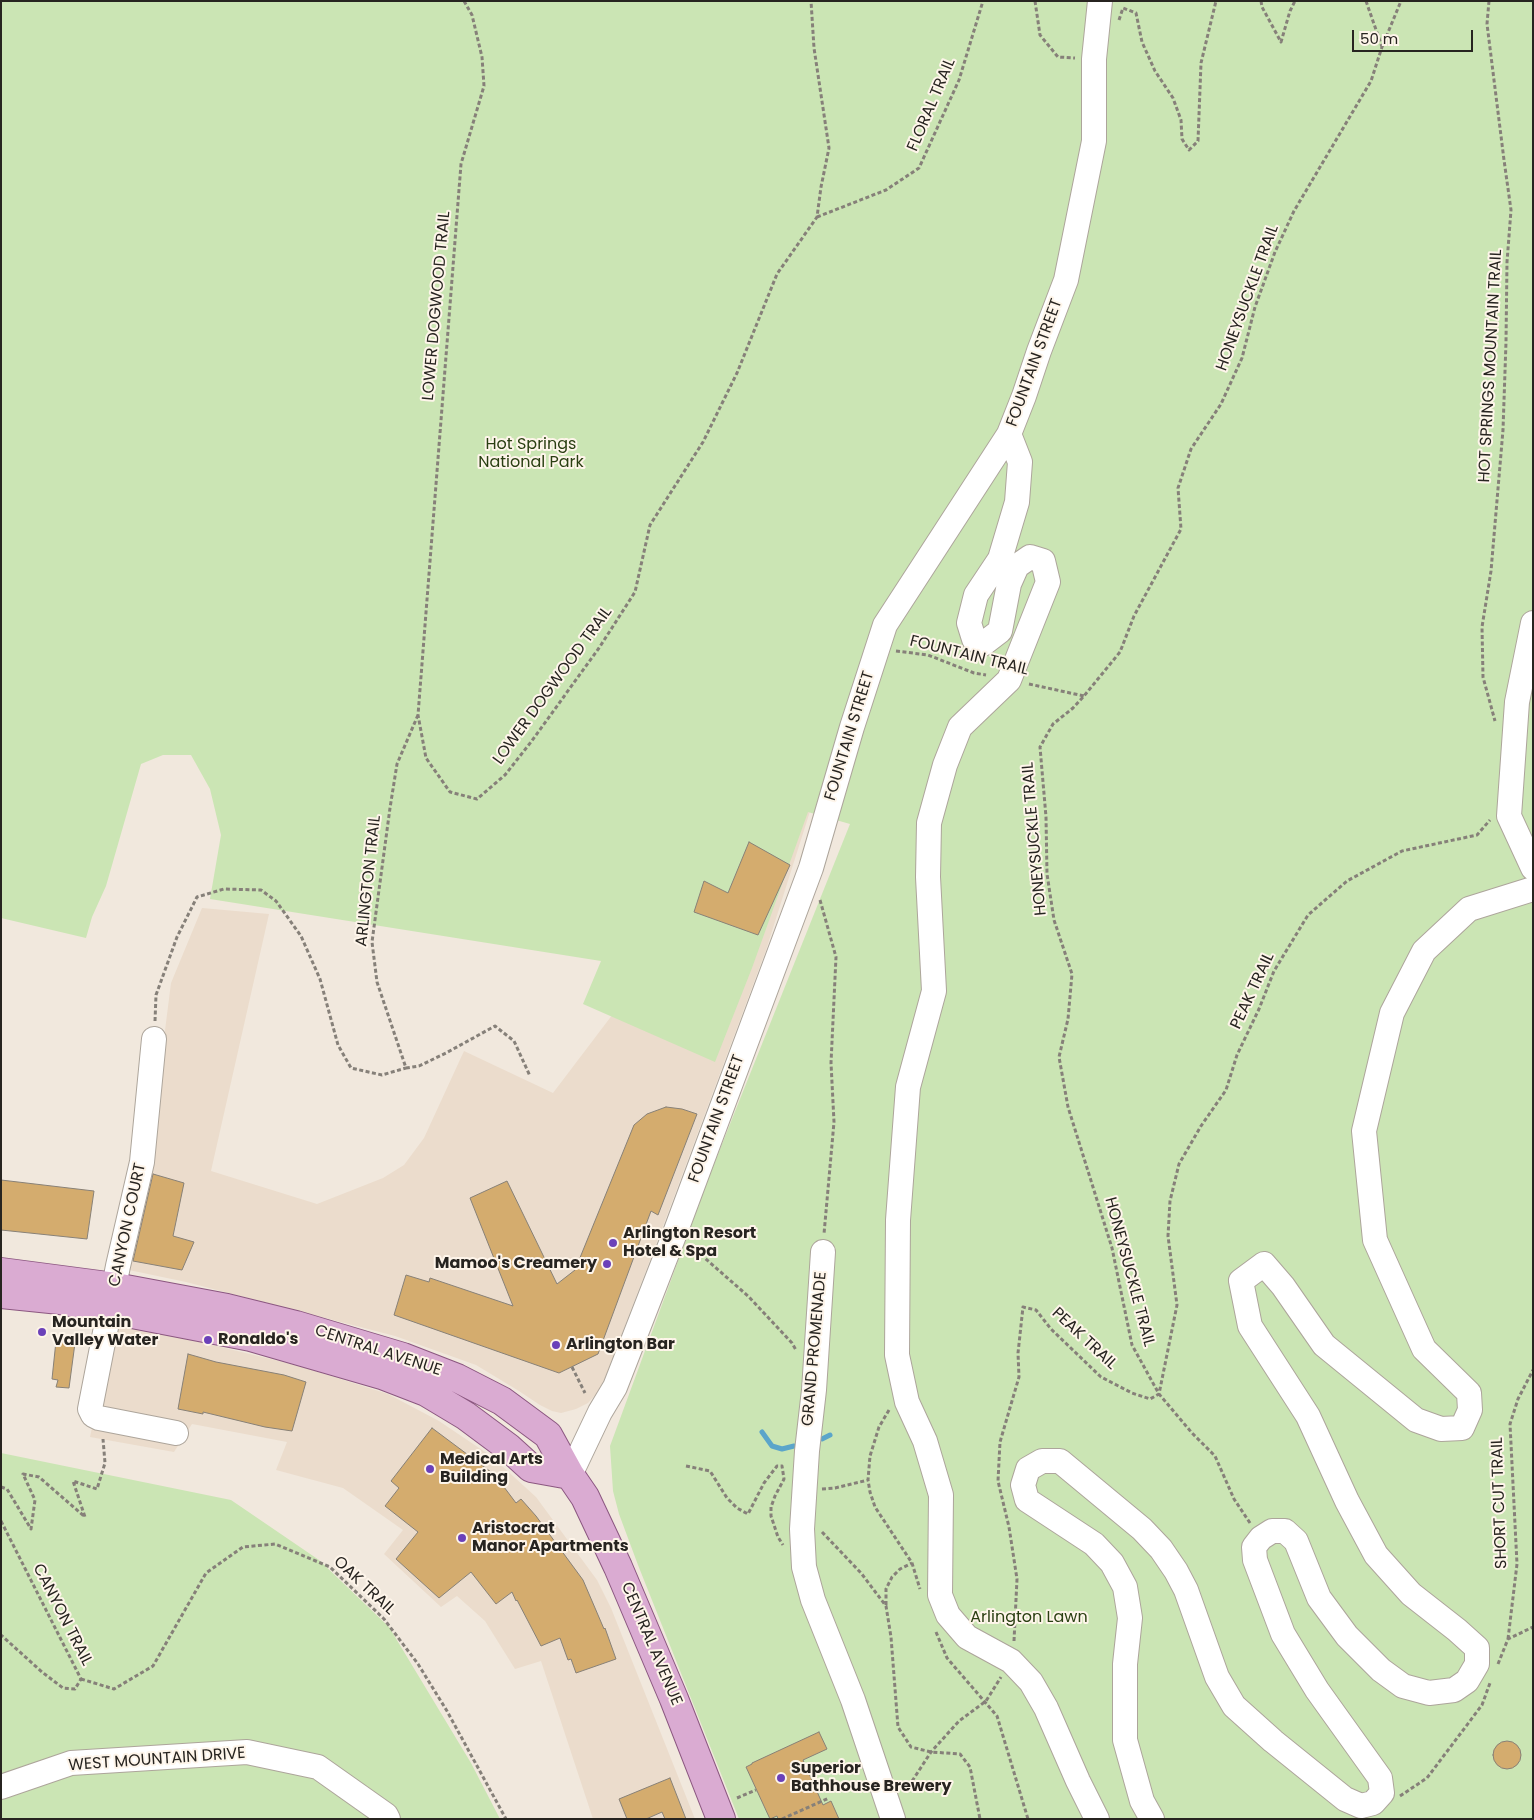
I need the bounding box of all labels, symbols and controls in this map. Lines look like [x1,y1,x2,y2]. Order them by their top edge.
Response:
scale bar [1354,20,1475,52]
text: 50 m [1360,28,1398,49]
street label: FLORAL TRAIL [904,56,960,154]
street label: LOWER DOGWOOD TRAIL [419,211,455,401]
street label: HONEYSUCKLE TRAIL [1213,222,1283,374]
street label: HOT SPRINGS MOUNTAIN TRAIL [1475,249,1507,483]
street label: FOUNTAIN STREET [1003,297,1067,429]
park label: Hot Springs National Park [478,435,584,473]
street label: LOWER DOGWOOD TRAIL [489,603,617,769]
street label: FOUNTAIN TRAIL [908,632,1030,680]
street label: FOUNTAIN STREET [821,669,879,803]
street label: HONEYSUCKLE TRAIL [1019,761,1051,917]
street label: ARLINGTON TRAIL [353,814,385,948]
street label: PEAK TRAIL [1227,950,1279,1032]
street label: FOUNTAIN STREET [685,1053,749,1185]
street label: CANYON COURT [106,1161,150,1289]
street label: HONEYSUCKLE TRAIL [1100,1195,1158,1349]
place label: Arlington Resort Hotel & Spa [623,1224,756,1262]
marker: Arlington Resort Hotel & Spa [607,1237,619,1249]
place label: Mamoo's Creamery [435,1254,597,1274]
marker: Mamoo's Creamery [601,1258,613,1270]
street label: GRAND PROMENADE [799,1271,831,1427]
street label: PEAK TRAIL [1047,1304,1121,1374]
place label: Mountain Valley Water [52,1313,158,1351]
street label: CENTRAL AVENUE [312,1321,444,1381]
marker: Mountain Valley Water [36,1326,48,1338]
place label: Ronaldo's [218,1330,299,1350]
marker: Ronaldo's [202,1334,214,1346]
place label: Arlington Bar [566,1335,675,1355]
marker: Arlington Bar [550,1339,562,1351]
street label: SHORT CUT TRAIL [1488,1437,1512,1569]
place label: Medical Arts Building [440,1450,543,1488]
marker: Medical Arts Building [424,1463,436,1475]
place label: Aristocrat Manor Apartments [472,1519,629,1557]
marker: Aristocrat Manor Apartments [456,1532,468,1544]
street label: OAK TRAIL [329,1553,399,1619]
street label: CANYON TRAIL [28,1561,96,1669]
street label: CENTRAL AVENUE [616,1579,686,1709]
park label: Arlington Lawn [970,1608,1088,1628]
street label: WEST MOUNTAIN DRIVE [68,1744,246,1776]
place label: Superior Bathhouse Brewery [791,1759,952,1797]
marker: Superior Bathhouse Brewery [775,1772,787,1784]

